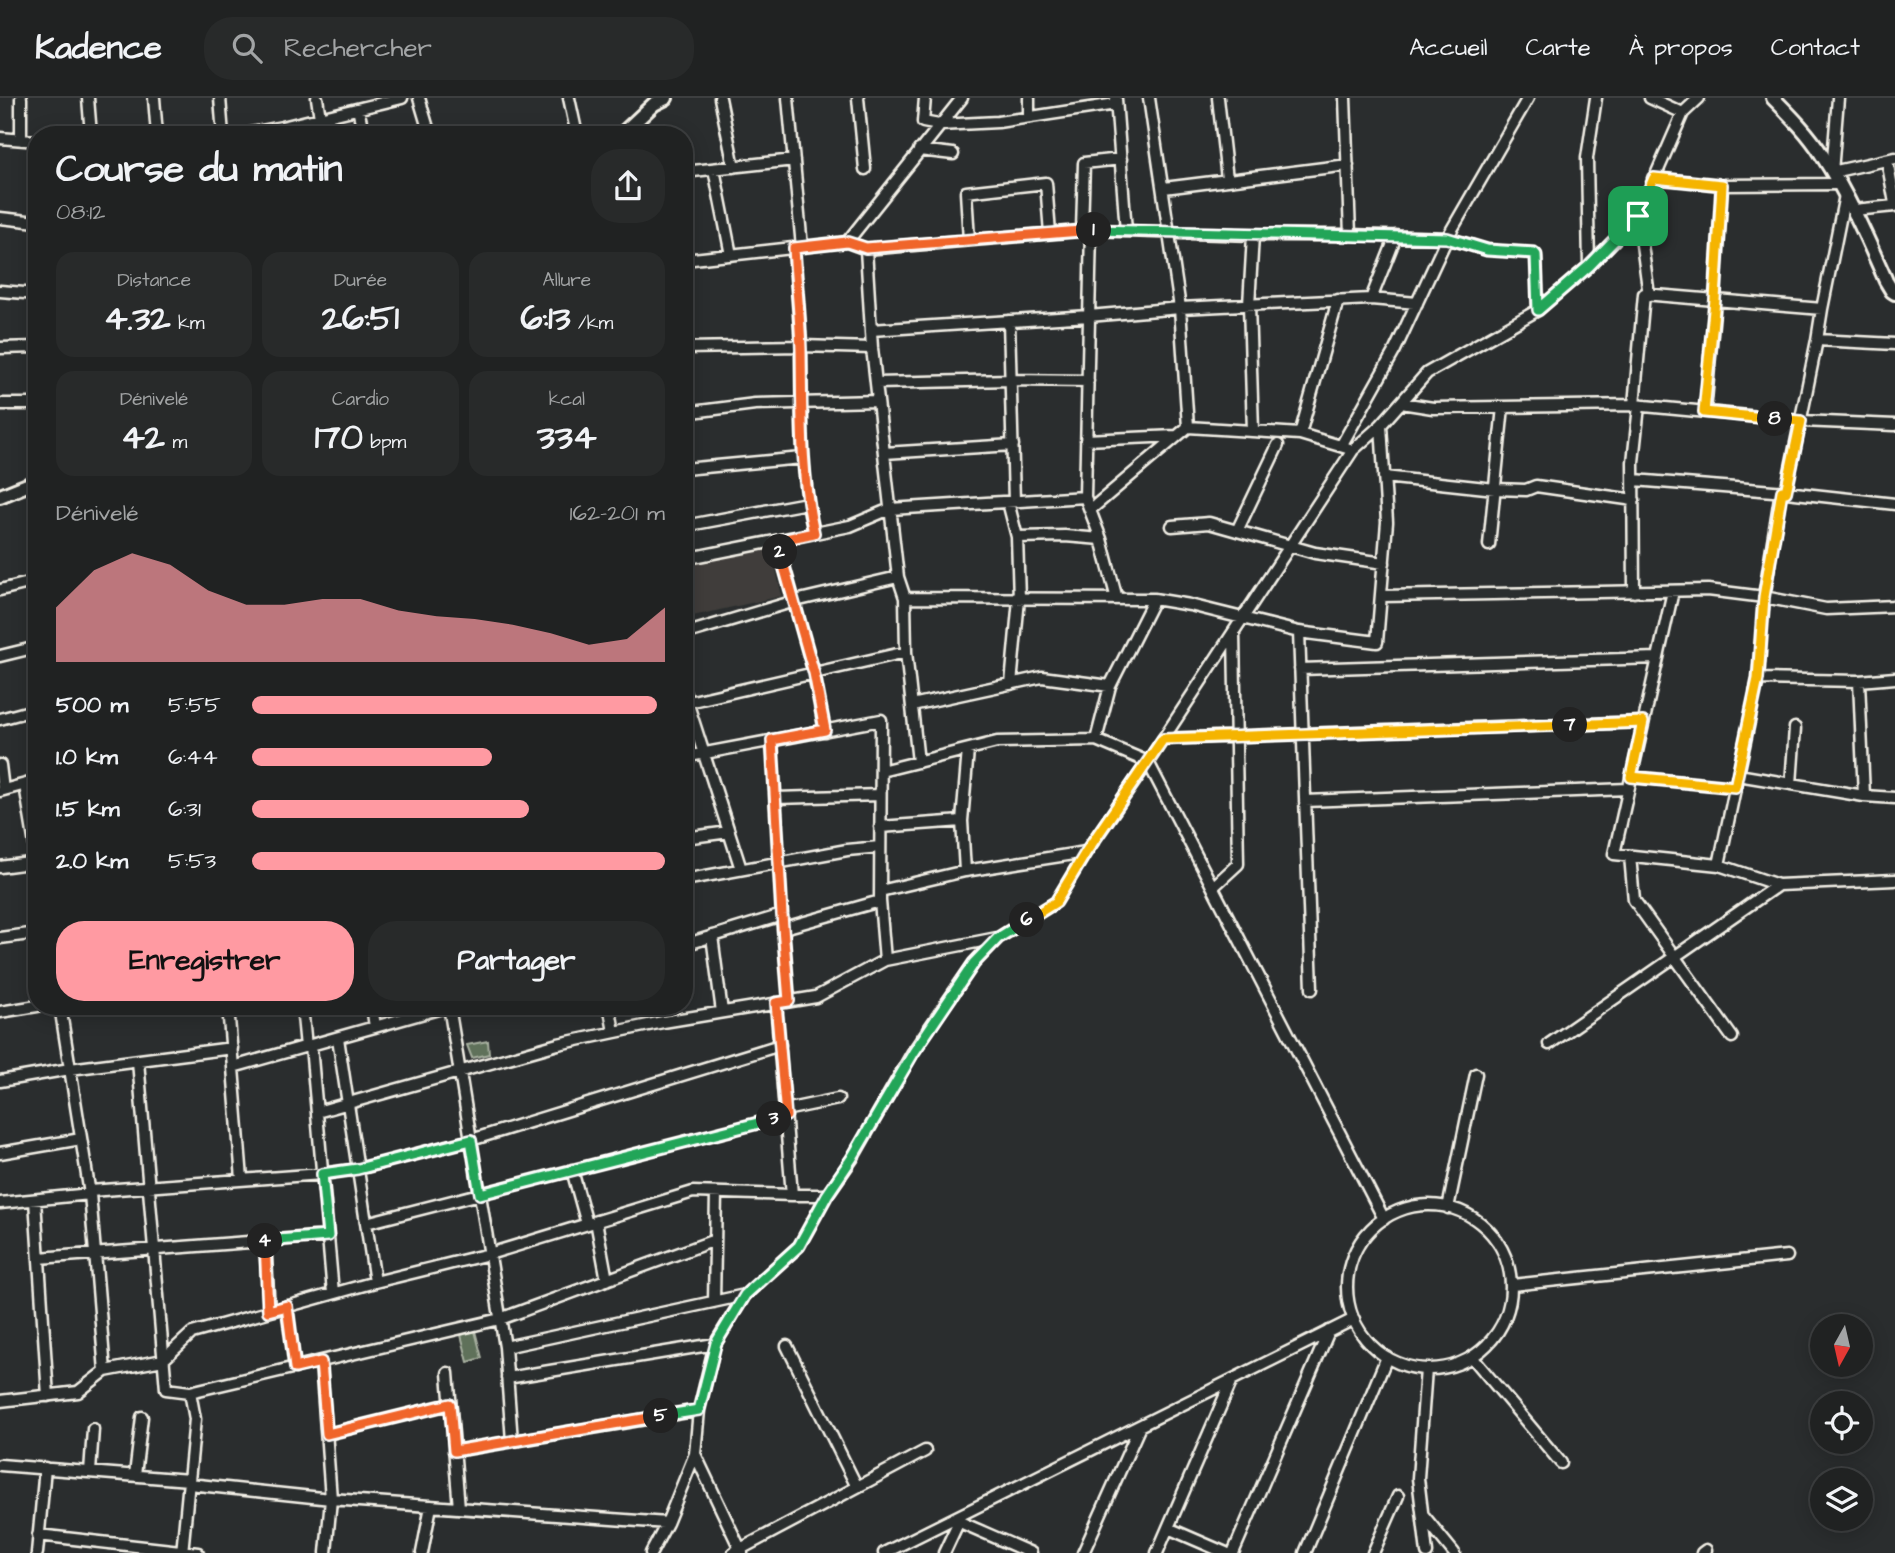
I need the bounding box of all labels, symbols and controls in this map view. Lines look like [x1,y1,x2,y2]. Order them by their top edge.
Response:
search box [204,17,694,80]
text: Kadence [35,25,162,71]
icon: search [228,29,266,67]
text: Rechercher [284,30,432,66]
text: Accueil [1409,31,1488,65]
text: Carte [1526,31,1591,65]
text: À propos [1629,31,1733,65]
text: Contact [1771,31,1860,65]
text: Course du matin [56,144,342,196]
button: share [591,149,665,223]
pin [1608,186,1668,246]
text: 08:12 [56,196,105,228]
icon: arrive [1619,197,1657,235]
pin: 1 [1076,212,1112,248]
text: 1 [1092,216,1095,243]
text: Distance [117,267,191,294]
text: Durée [334,267,387,294]
text: Allure [543,267,591,294]
text: 4.32 [104,294,170,343]
text: 26:51 [322,294,399,343]
text: 6:13 [520,294,571,343]
text: km [170,310,205,337]
text: /km [571,310,613,337]
text: Dénivelé [120,386,188,413]
text: Cardio [332,386,389,413]
text: kcal [549,386,585,413]
pin: 8 [1758,402,1792,436]
text: 8 [1768,405,1781,432]
text: 42 [121,413,165,462]
text: 170 [315,413,363,462]
text: 334 [537,413,597,462]
text: m [165,429,187,456]
text: bpm [363,429,406,456]
text: Dénivelé [56,497,139,529]
text: 162–201 m [570,497,665,529]
pin: 2 [762,534,798,570]
text: 2 [774,538,785,565]
text: 500 m [56,689,128,721]
text: 5:55 [168,689,221,721]
pin: 7 [1552,708,1588,742]
text: 7 [1564,711,1575,738]
text: 1.0 km [56,741,118,773]
text: 6:44 [168,741,218,773]
text: 1.5 km [56,793,120,825]
text: 6:31 [168,793,201,825]
text: 2.0 km [56,845,128,877]
text: 5:53 [168,845,216,877]
pin: 6 [1010,902,1044,938]
text: 6 [1021,906,1032,933]
button: Enregistrer [56,921,354,1001]
button: Partager [368,921,665,1001]
pin: 3 [756,1102,792,1136]
text: 3 [769,1105,778,1132]
pin: 4 [247,1224,282,1258]
text: 4 [258,1227,271,1254]
north arrow [1810,1314,1872,1377]
map controls [1810,1314,1873,1531]
button: locate [1810,1391,1873,1454]
pin: 5 [644,1398,678,1434]
text: 5 [654,1402,667,1429]
button: layers [1810,1468,1873,1531]

